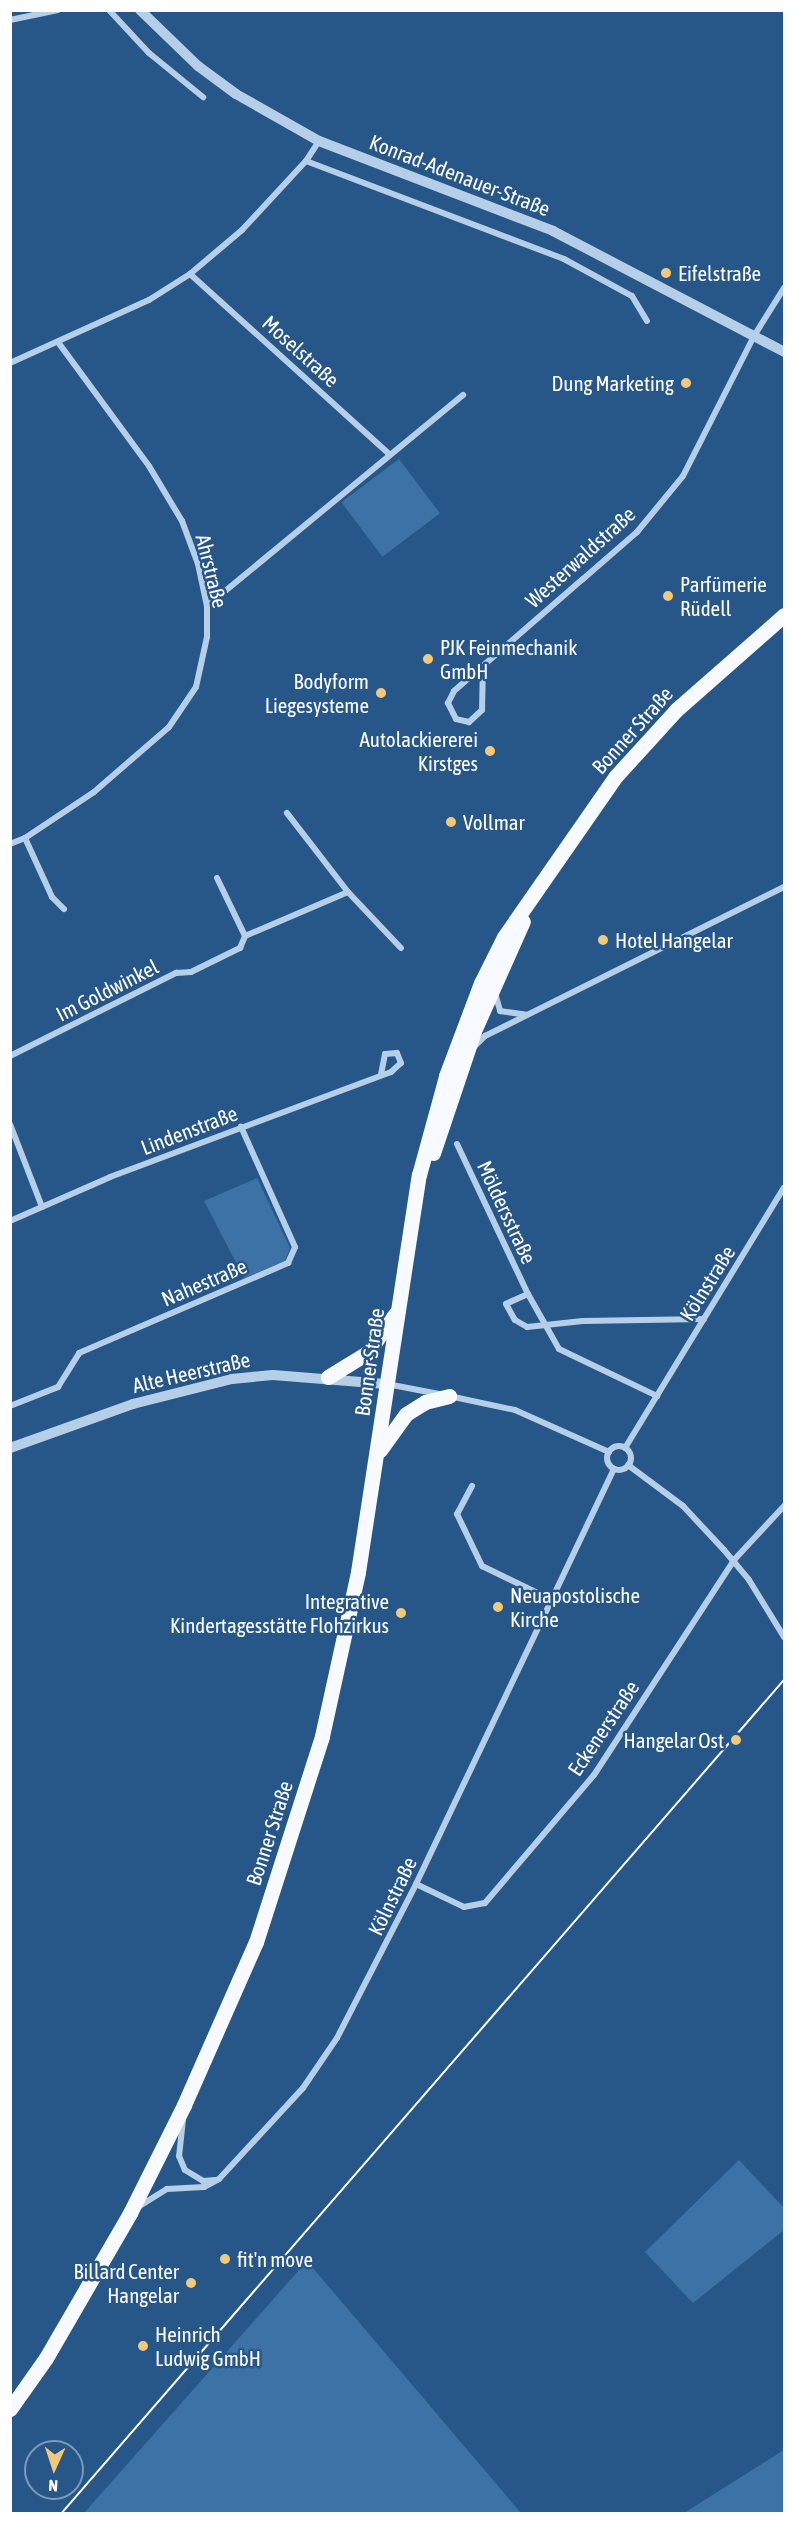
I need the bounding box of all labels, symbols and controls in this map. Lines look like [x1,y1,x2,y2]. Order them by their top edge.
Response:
street label: Konrad-Adenauer-Straße [366,129,554,221]
place label: Eifelstraße [678,260,761,286]
marker: Eifelstraße [659,266,673,280]
street label: Moselstraße [257,310,345,392]
place label: Dung Marketing [552,370,674,396]
marker: Dung Marketing [679,376,693,390]
street label: Westerwaldstraße [520,501,640,613]
street label: Ahrstraße [191,532,233,610]
place label: Parfümerie Rüdell [680,571,767,621]
marker: Parfümerie Rüdell [661,589,675,603]
place label: PJK Feinmechanik GmbH [440,634,577,684]
marker: PJK Feinmechanik GmbH [421,652,435,666]
place label: Bodyform Liegesysteme [265,668,369,718]
street label: Bonner Straße [586,681,678,779]
marker: Bodyform Liegesysteme [374,686,388,700]
place label: Autolackiererei Kirstges [359,726,478,776]
marker: Autolackiererei Kirstges [483,744,497,758]
place label: Vollmar [463,809,525,835]
marker: Vollmar [444,815,458,829]
place label: Hotel Hangelar [615,927,733,953]
marker: Hotel Hangelar [596,933,610,947]
street label: Im Goldwinkel [52,954,162,1026]
street label: Lindenstraße [137,1100,241,1160]
street label: Möldersstraße [472,1156,542,1268]
street label: Kölnstraße [674,1241,740,1325]
street label: Nahestraße [158,1253,250,1311]
street label: Bonner Straße [349,1306,389,1418]
street label: Alte Heerstraße [130,1346,252,1398]
place label: Neuapostolische Kirche [510,1582,640,1632]
place label: Integrative Kindertagesstätte Flohzirkus [170,1588,389,1638]
marker: Neuapostolische Kirche [491,1600,505,1614]
marker: Integrative Kindertagesstätte Flohzirkus [394,1606,408,1620]
street label: Eckenerstraße [562,1676,644,1780]
place label: Hangelar Ost [624,1727,724,1753]
marker: Hangelar Ost [729,1733,743,1747]
street label: Bonner Straße [240,1777,298,1889]
street label: Kölnstraße [362,1853,422,1939]
place label: fit'n move [237,2246,313,2272]
marker: fit'n move [218,2252,232,2266]
place label: Billard Center Hangelar [74,2258,179,2308]
marker: Billard Center Hangelar [184,2276,198,2290]
place label: Heinrich Ludwig GmbH [155,2321,261,2371]
marker: Heinrich Ludwig GmbH [136,2339,150,2353]
north arrow [24,2440,84,2500]
text: N [48,2477,58,2495]

